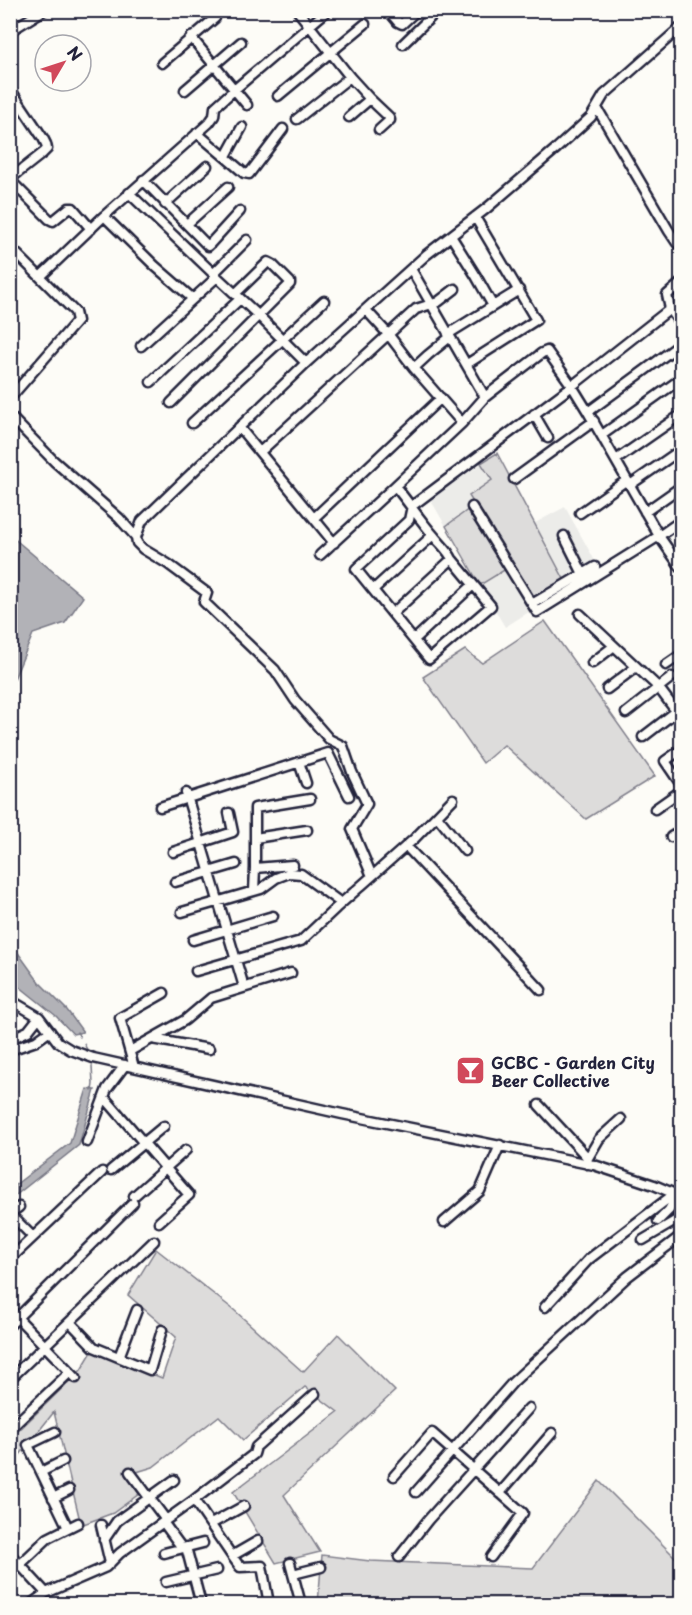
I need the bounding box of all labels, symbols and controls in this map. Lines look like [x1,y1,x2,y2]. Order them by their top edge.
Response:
north arrow [33,33,93,93]
text: N [62,40,89,65]
place label: GCBC - Garden City Beer Collective [491,1050,655,1092]
bar icon: GCBC - Garden City Beer Collective [454,1055,486,1087]

